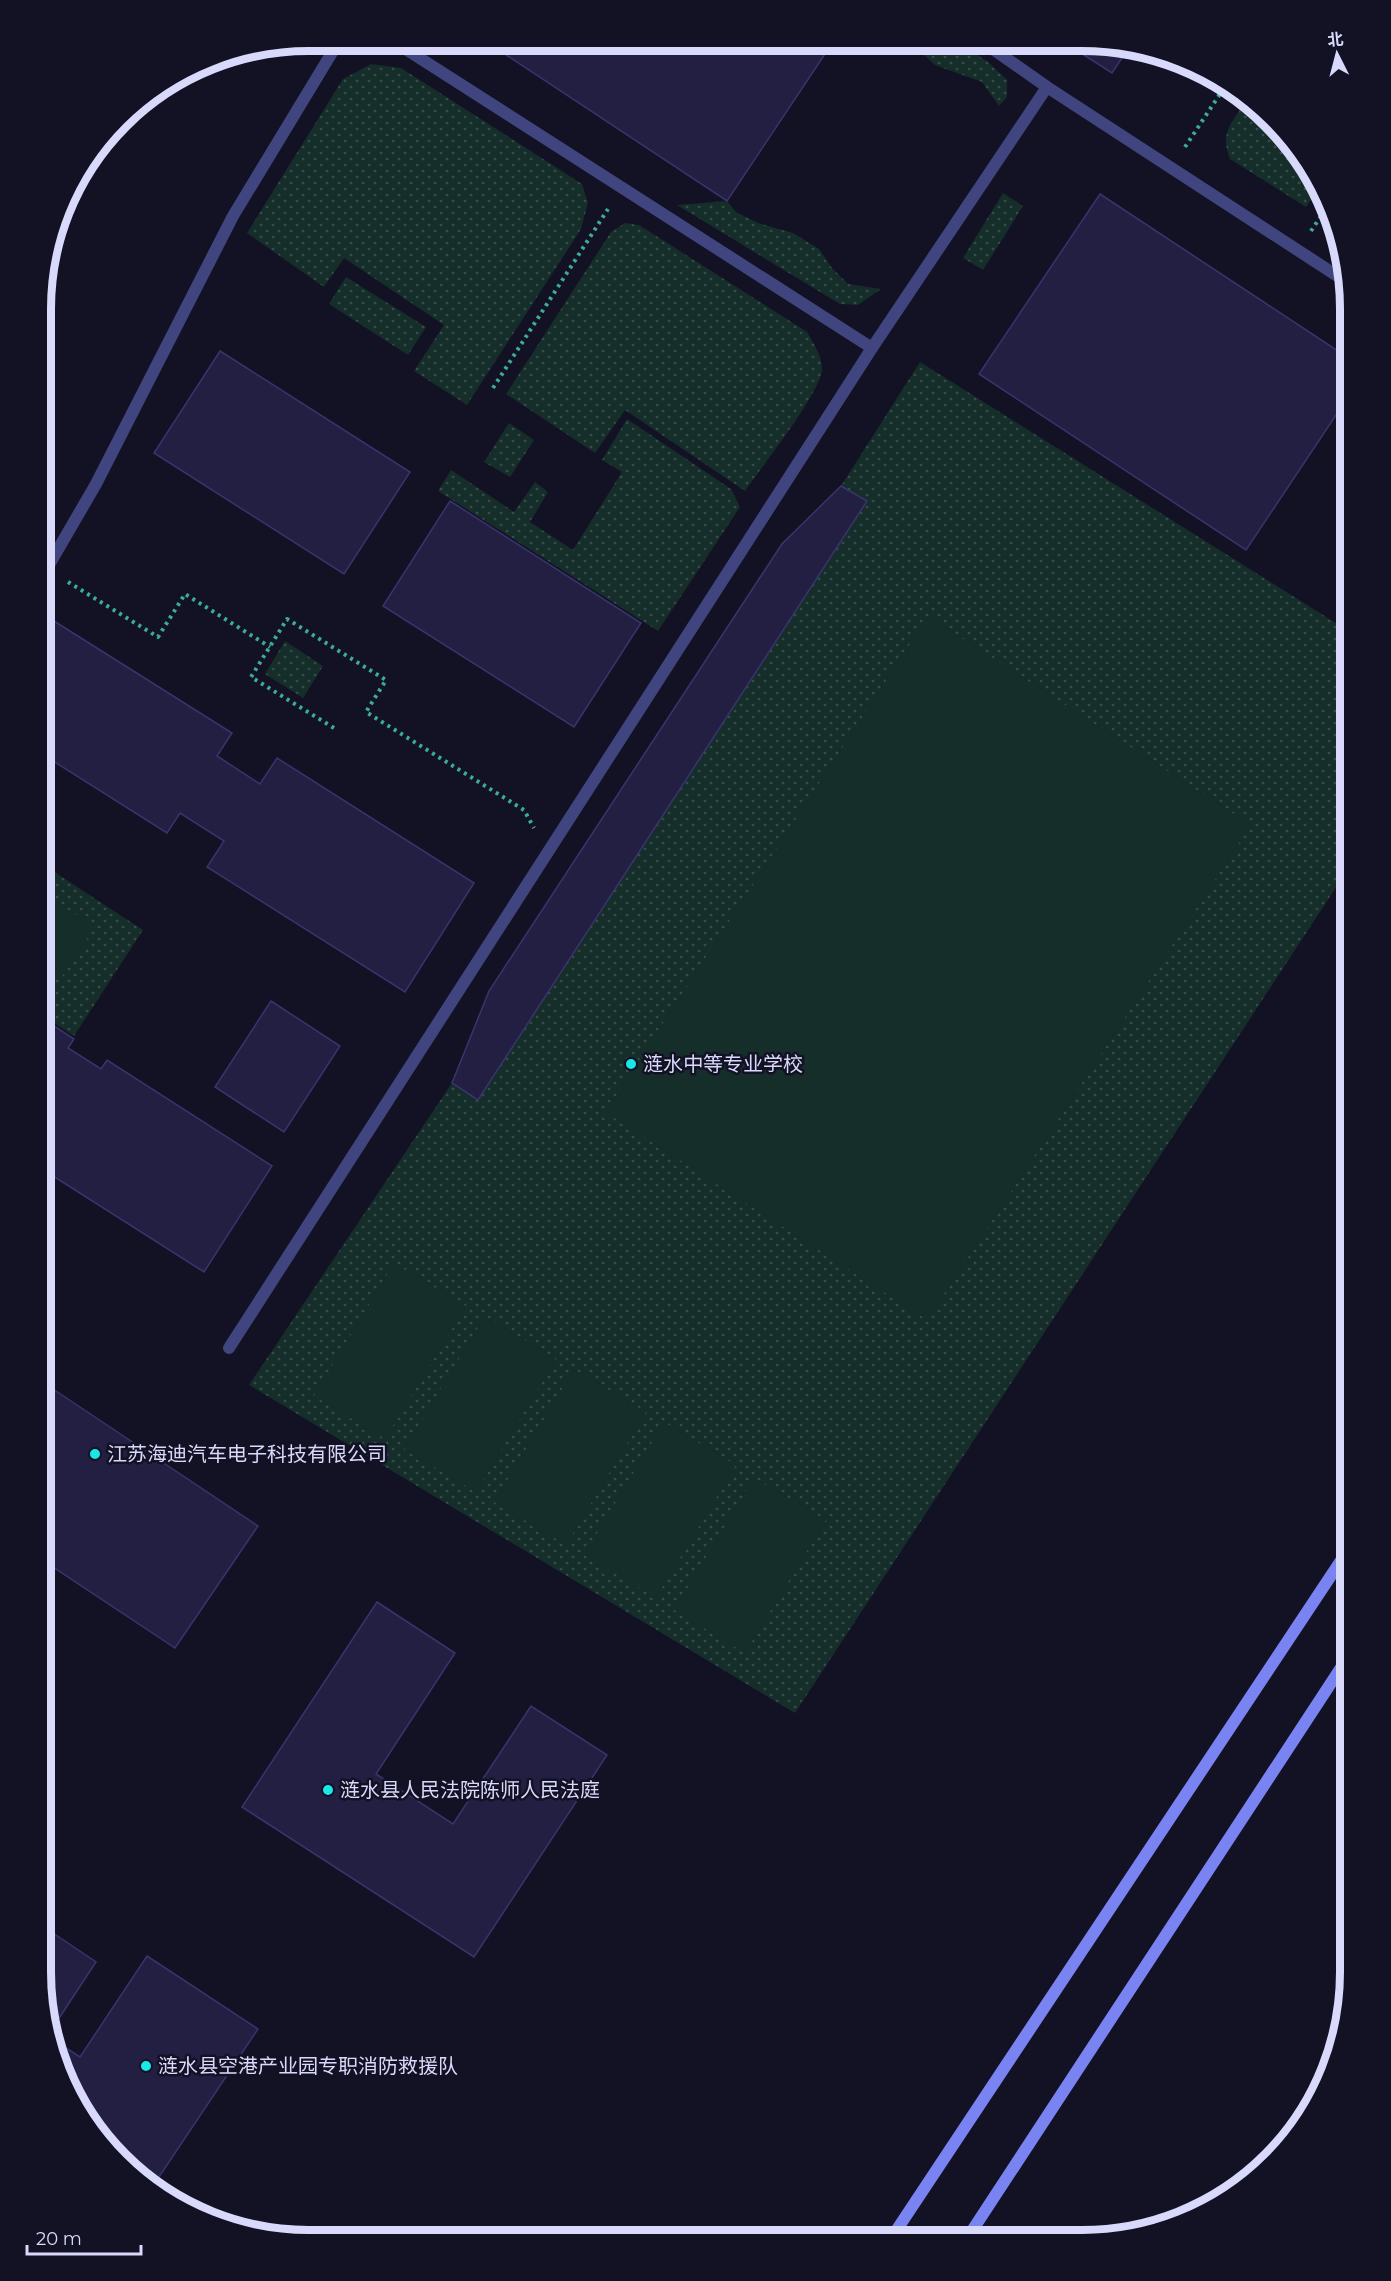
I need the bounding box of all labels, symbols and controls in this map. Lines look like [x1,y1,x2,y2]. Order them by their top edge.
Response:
north arrow [1307,24,1367,84]
text: 北 [1327,29,1344,50]
place label: 涟水中等专业学校 [643,1052,803,1076]
marker: 涟水中等专业学校 [624,1057,638,1071]
place label: 江苏海迪汽车电子科技有限公司 [107,1442,387,1466]
marker: 江苏海迪汽车电子科技有限公司 [88,1447,102,1461]
place label: 涟水县人民法院陈师人民法庭 [340,1778,600,1802]
marker: 涟水县人民法院陈师人民法庭 [321,1783,335,1797]
place label: 涟水县空港产业园专职消防救援队 [158,2054,458,2078]
marker: 涟水县空港产业园专职消防救援队 [139,2059,153,2073]
scale bar [27,2218,141,2256]
text: 20 m [36,2228,82,2250]

